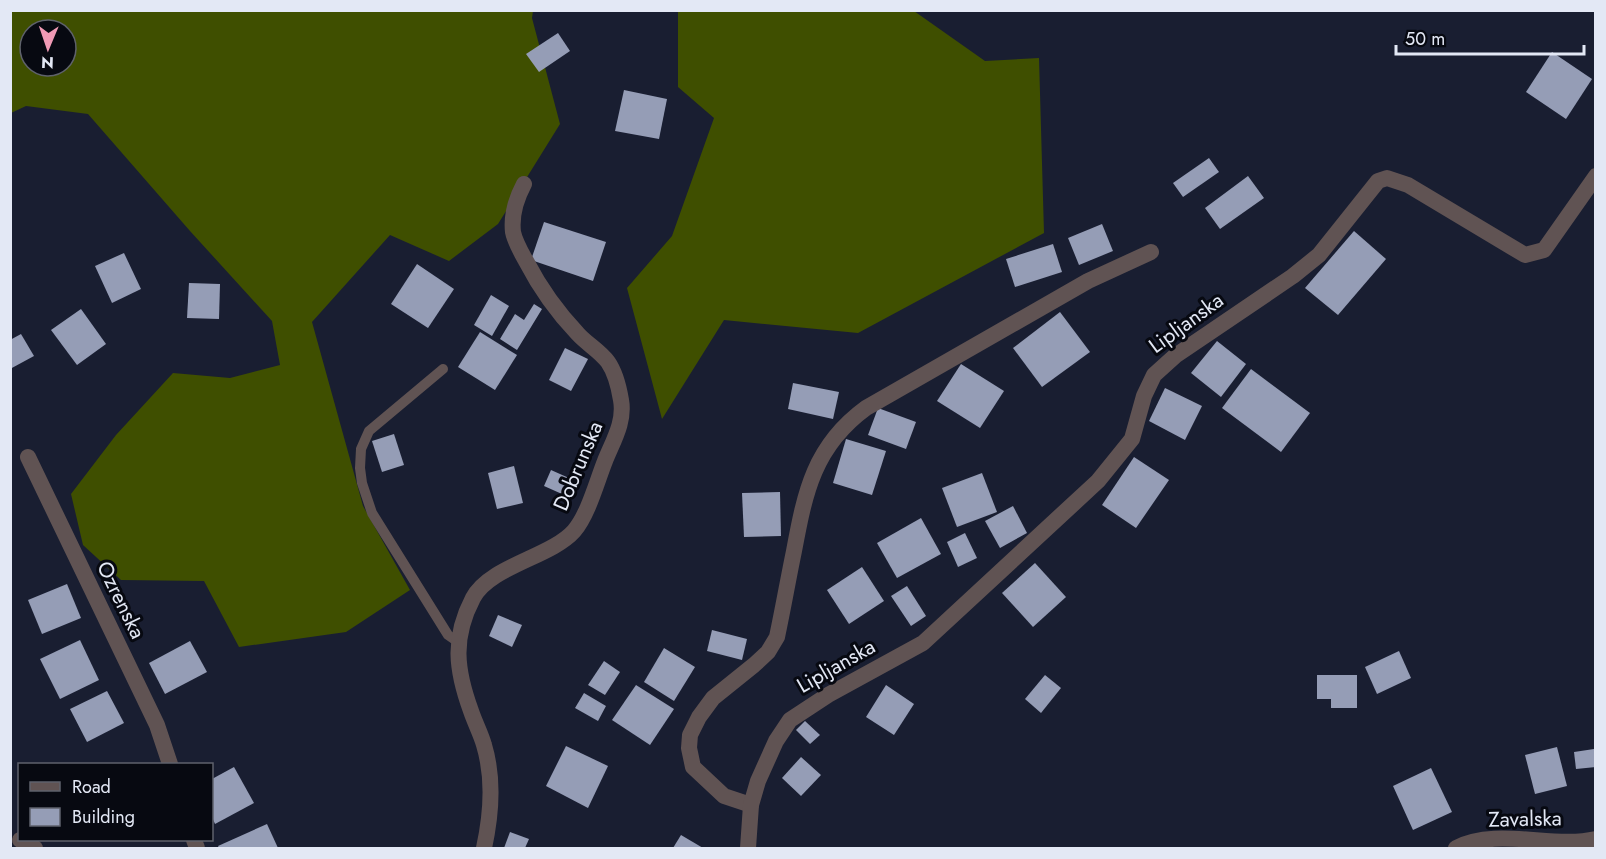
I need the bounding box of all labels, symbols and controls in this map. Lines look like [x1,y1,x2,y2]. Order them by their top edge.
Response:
north arrow [18,18,78,78]
scale bar [1396,18,1584,56]
text: 50 m [1405,26,1445,52]
text: N [41,51,54,74]
street label: Lipljanska [1142,286,1230,360]
street label: Dobrunska [546,417,610,515]
street label: Ozrenska [89,556,153,644]
street label: Lipljanska [791,632,881,700]
legend [18,763,213,841]
text: Road [72,774,111,800]
street label: Zavalska [1488,803,1562,835]
text: Building [72,804,135,830]

